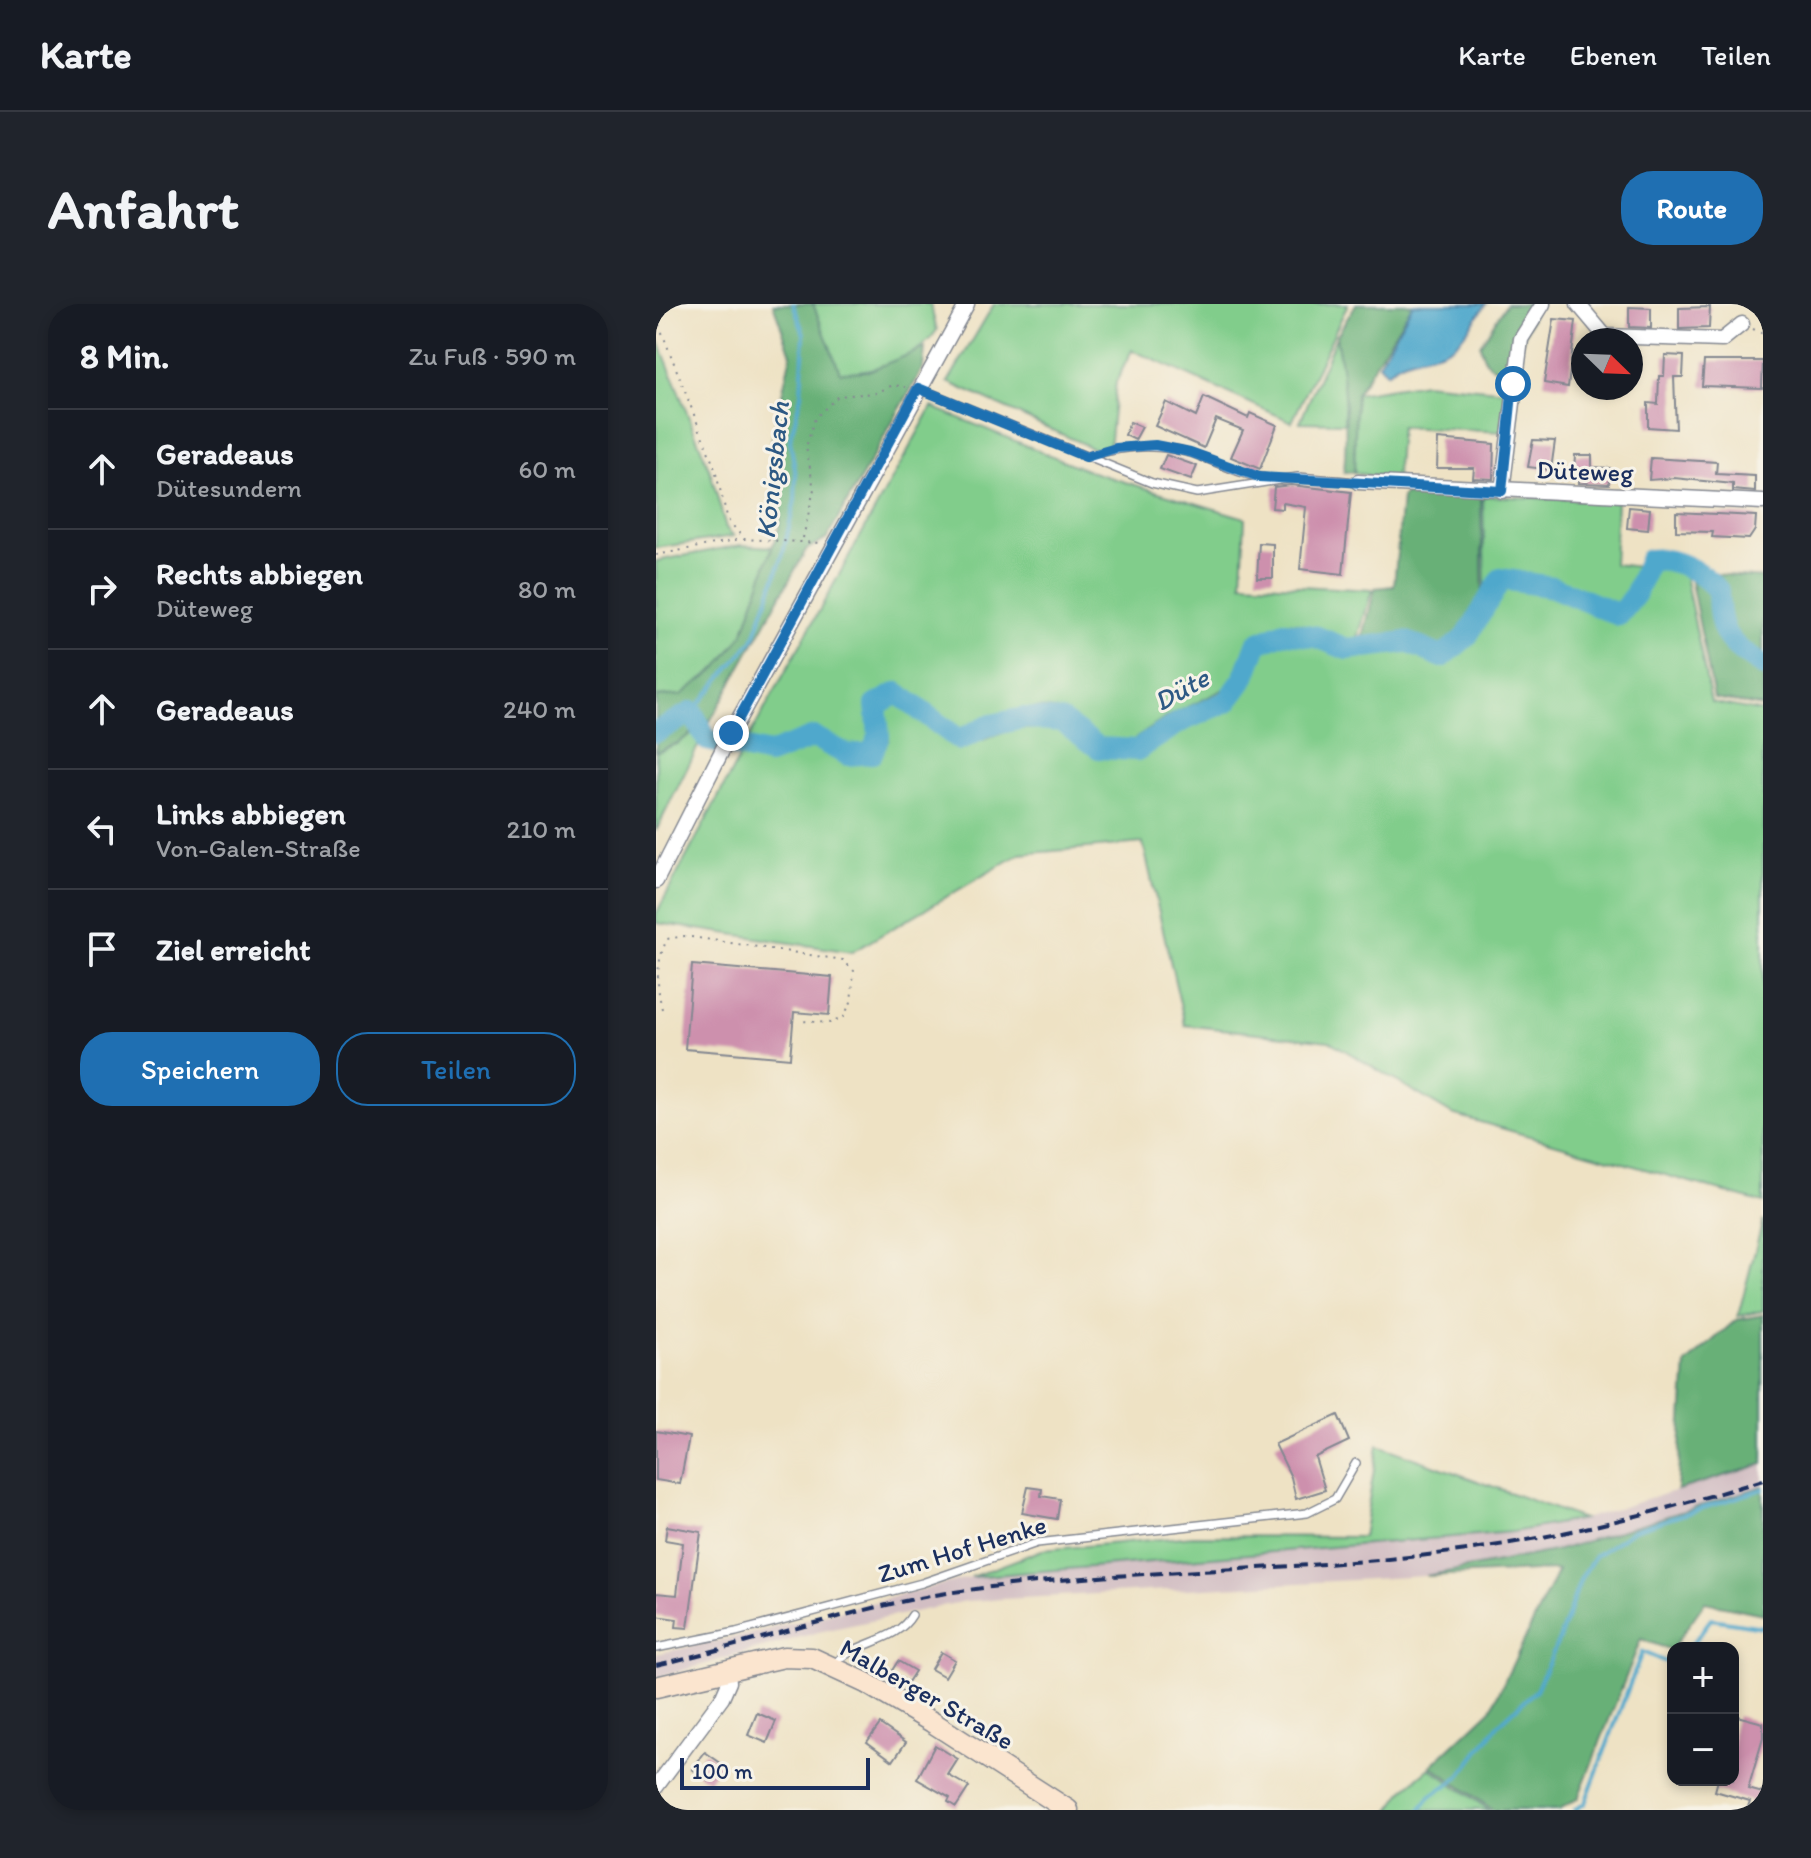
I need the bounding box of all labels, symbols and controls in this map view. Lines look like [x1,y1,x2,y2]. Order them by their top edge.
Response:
text: Karte [40,32,131,78]
text: Karte [1458,38,1526,72]
text: Ebenen [1570,38,1657,72]
text: Teilen [1701,38,1771,72]
button: Route [1621,171,1763,245]
text: Anfahrt [48,175,239,242]
north arrow [1571,328,1643,400]
text: 8 Min. [80,336,169,377]
text: Zu Fuß · 590 m [408,340,576,372]
route start [1495,366,1531,402]
water label: Königsbach [748,400,796,540]
text: Geradeaus [156,435,294,472]
icon: ahead [80,447,124,491]
text: 60 m [519,453,576,485]
street label: Düteweg [1536,453,1635,489]
text: Dütesundern [156,472,302,504]
text: Rechts abbiegen [156,555,363,592]
icon: right [80,567,124,611]
text: 80 m [518,573,576,605]
text: Düteweg [156,592,253,624]
water label: Düte [1147,659,1216,718]
icon: ahead [80,687,124,731]
text: Geradeaus [156,691,294,728]
text: 240 m [503,693,576,725]
route end [713,715,749,751]
text: Links abbiegen [156,795,346,832]
icon: left [80,807,124,851]
text: 210 m [507,813,576,845]
text: Von-Galen-Straße [156,832,361,864]
icon: arrive [80,927,124,971]
text: Ziel erreicht [156,931,311,968]
button: Speichern [80,1032,320,1106]
button: Teilen [336,1032,576,1106]
street label: Zum Hof Henke [874,1508,1050,1590]
street label: Malberger Straße [834,1631,1020,1757]
map controls [1667,1642,1739,1786]
button: + [1667,1642,1739,1714]
button: − [1667,1714,1739,1786]
scale bar [680,1754,870,1790]
text: 100 m [692,1758,753,1785]

